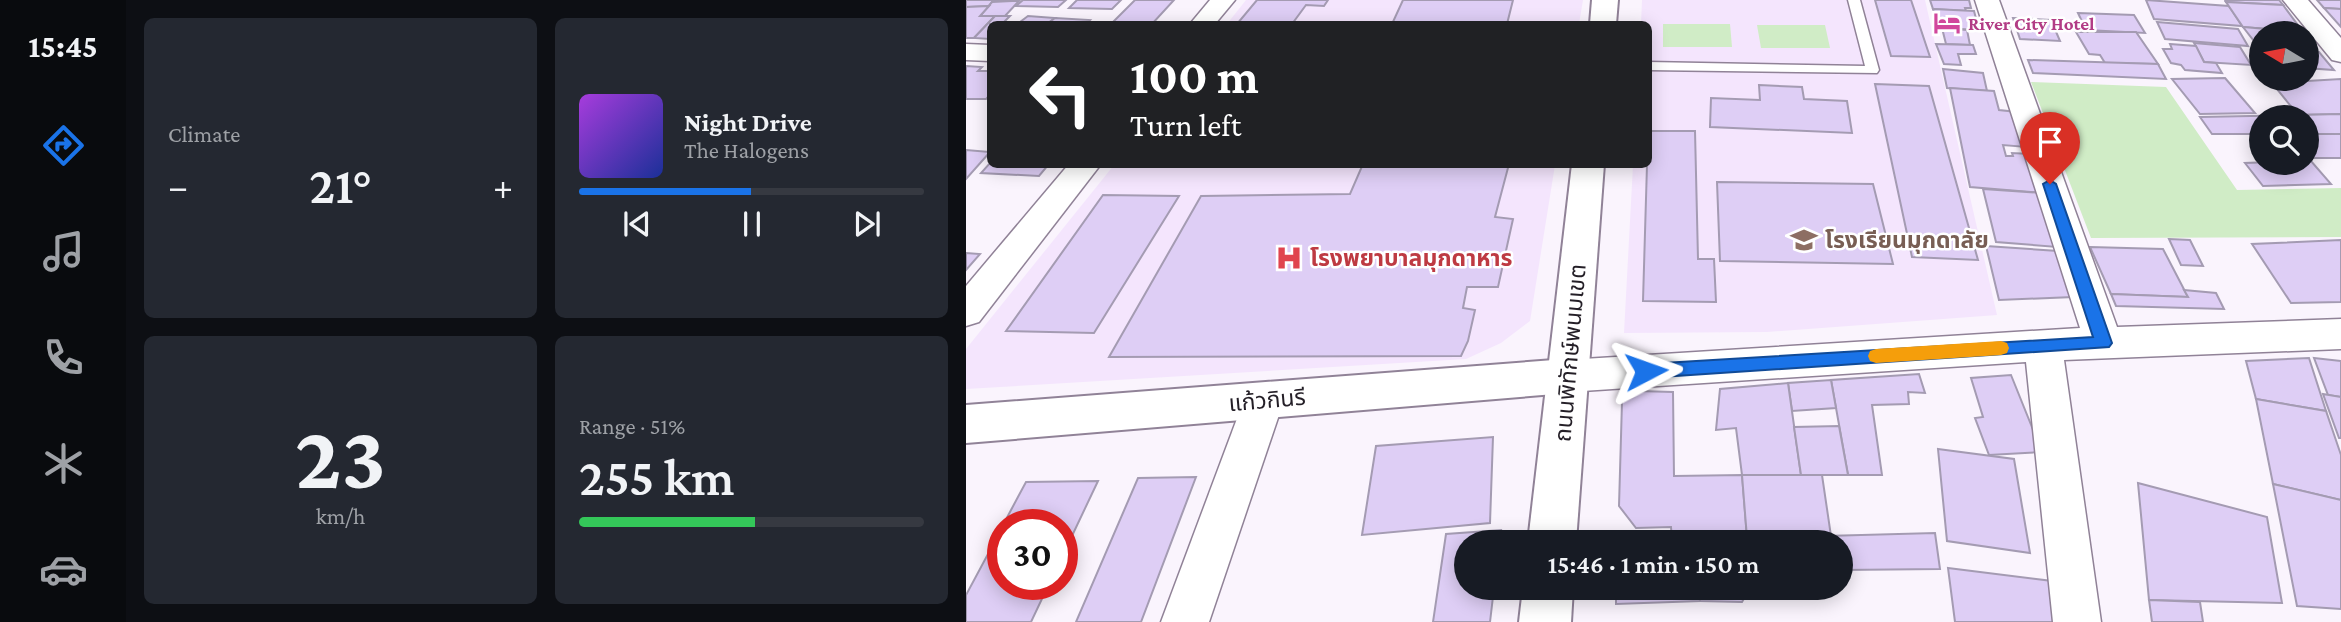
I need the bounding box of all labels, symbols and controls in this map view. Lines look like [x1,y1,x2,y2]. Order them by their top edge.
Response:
hotel icon: River City Hotel [1932,8,1962,38]
place label: River City Hotel [1968,13,2095,34]
north arrow [2249,21,2319,91]
map controls [2249,21,2319,175]
text: 15:45 [28,28,98,64]
icon: left [1015,49,1106,140]
text: 100 m [1130,49,1259,104]
button: search [2249,105,2319,175]
text: Turn left [1130,107,1241,143]
text: Night Drive [684,108,812,137]
pin [2020,112,2080,184]
icon: directions [39,121,88,170]
text: Climate [168,121,240,147]
icon: arrive [2031,123,2069,161]
text: The Halogens [684,137,809,163]
text: 21° [309,156,372,214]
text: − [168,165,188,207]
text: + [493,165,513,207]
icon: previous [618,205,656,243]
icon: pause [733,205,771,243]
icon: next [848,205,886,243]
school or university icon: โรงเรียนมุกดาลัย [1789,225,1819,255]
icon: music [39,227,88,276]
place label: โรงเรียนมุกดาลัย [1825,227,1989,254]
hospital icon: โรงพยาบาลมุกดาหาร [1274,243,1304,273]
place label: โรงพยาบาลมุกดาหาร [1310,245,1512,272]
street label: ถนนพิทักษ์พนมเขต [1549,263,1591,443]
icon: phone [39,333,88,382]
position arrow [1609,334,1683,408]
street label: แก้วกินรี [1227,384,1307,416]
text: 23 [295,406,386,508]
text: Range · 51% [579,413,685,439]
icon: climate [39,439,88,488]
text: 255 km [579,448,734,506]
text: km/h [316,503,365,529]
speed limit sign: 30 [987,509,1078,600]
icon: car [39,545,88,594]
text: 15:46 · 1 min · 150 m [1548,550,1759,579]

